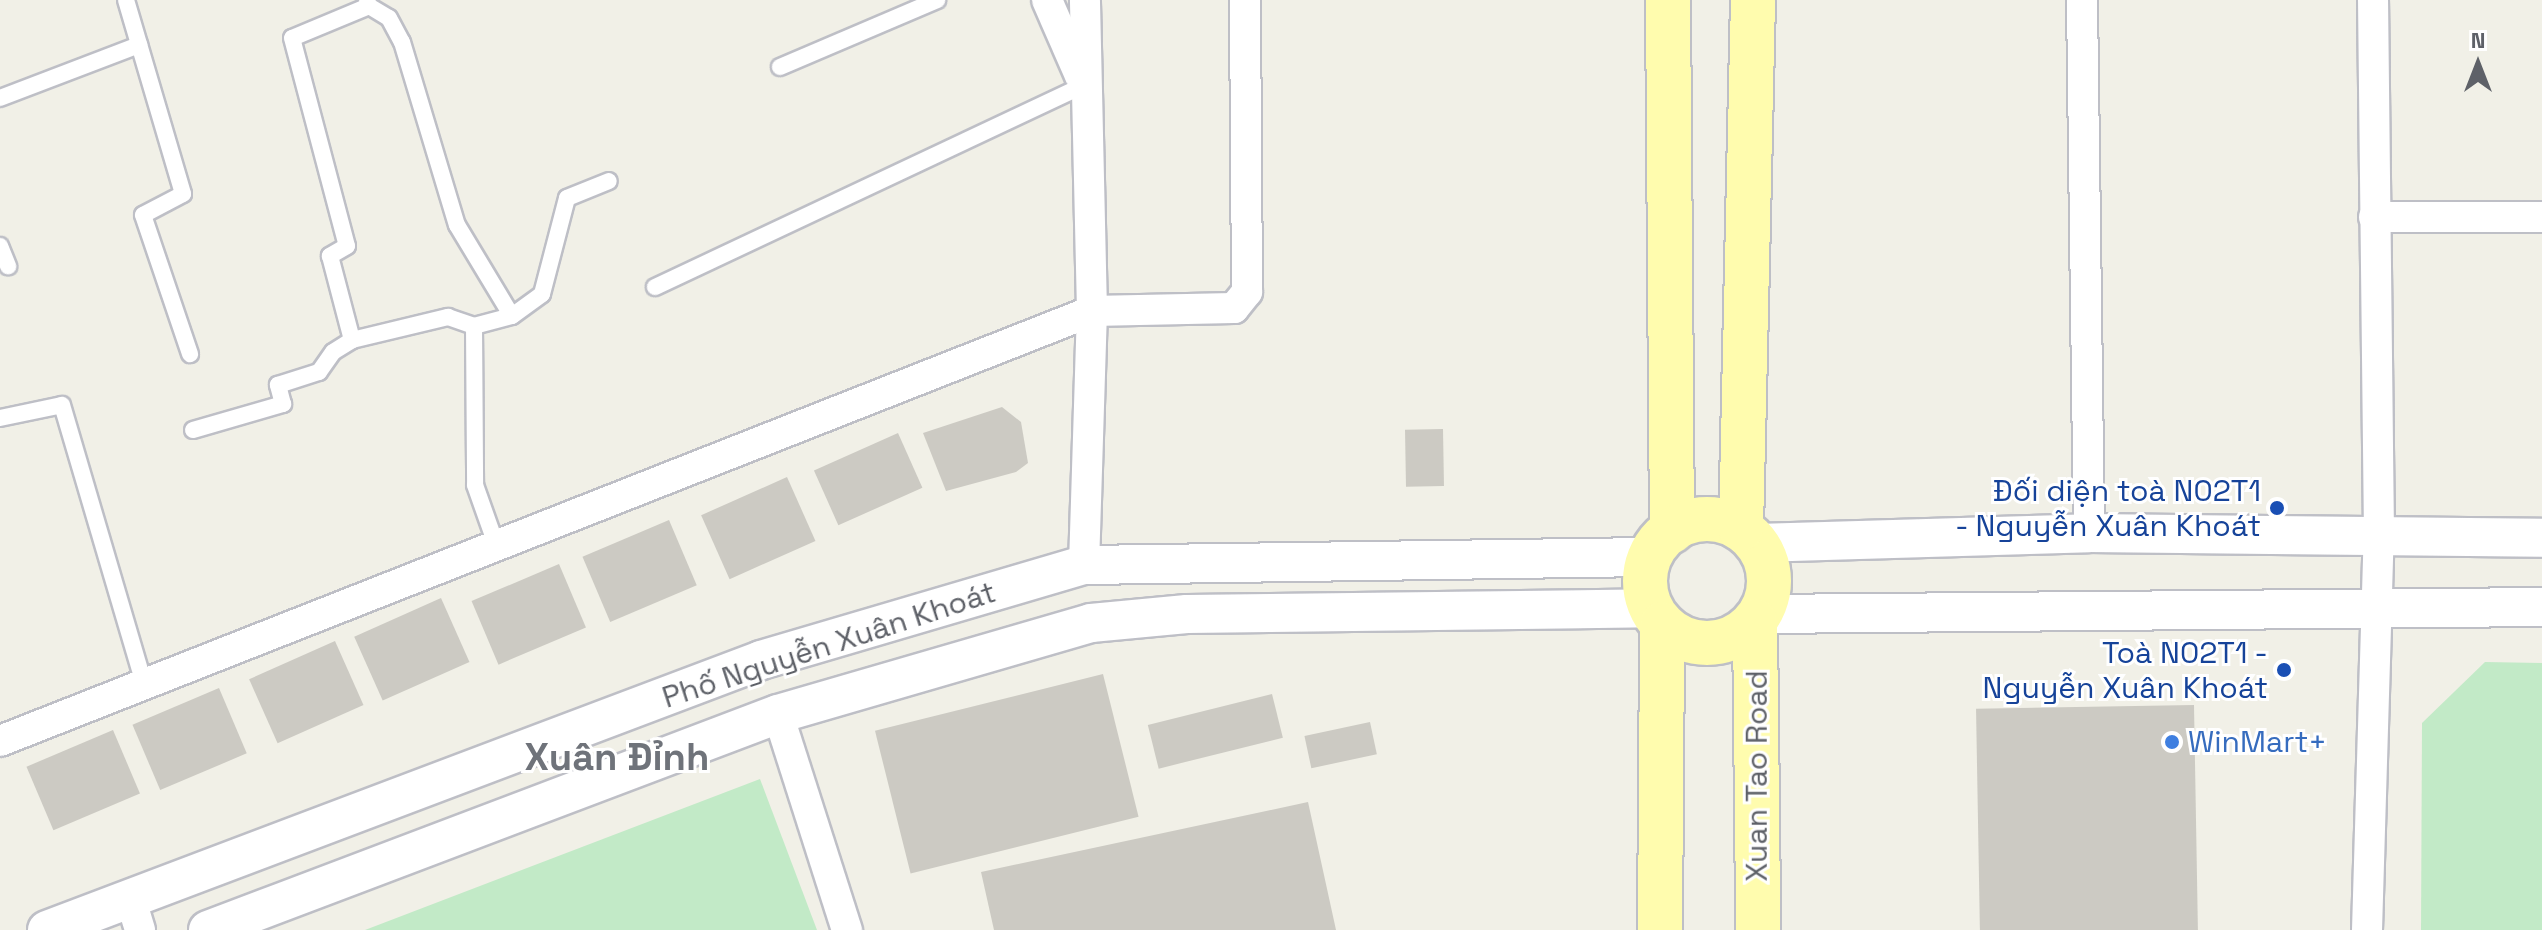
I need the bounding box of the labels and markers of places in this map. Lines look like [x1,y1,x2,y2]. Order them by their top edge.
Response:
place label: Đối diện toà N02T1 - Nguyễn Xuân Khoát [1954,473,2261,544]
marker: Đối diện toà N02T1 - Nguyễn Xuân Khoát [2268,499,2286,517]
place label: Toà N02T1 - Nguyễn Xuân Khoát [1982,635,2268,706]
marker: Toà N02T1 - Nguyễn Xuân Khoát [2275,661,2293,679]
place label: WinMart+ [2188,724,2327,760]
marker: WinMart+ [2163,733,2181,751]

